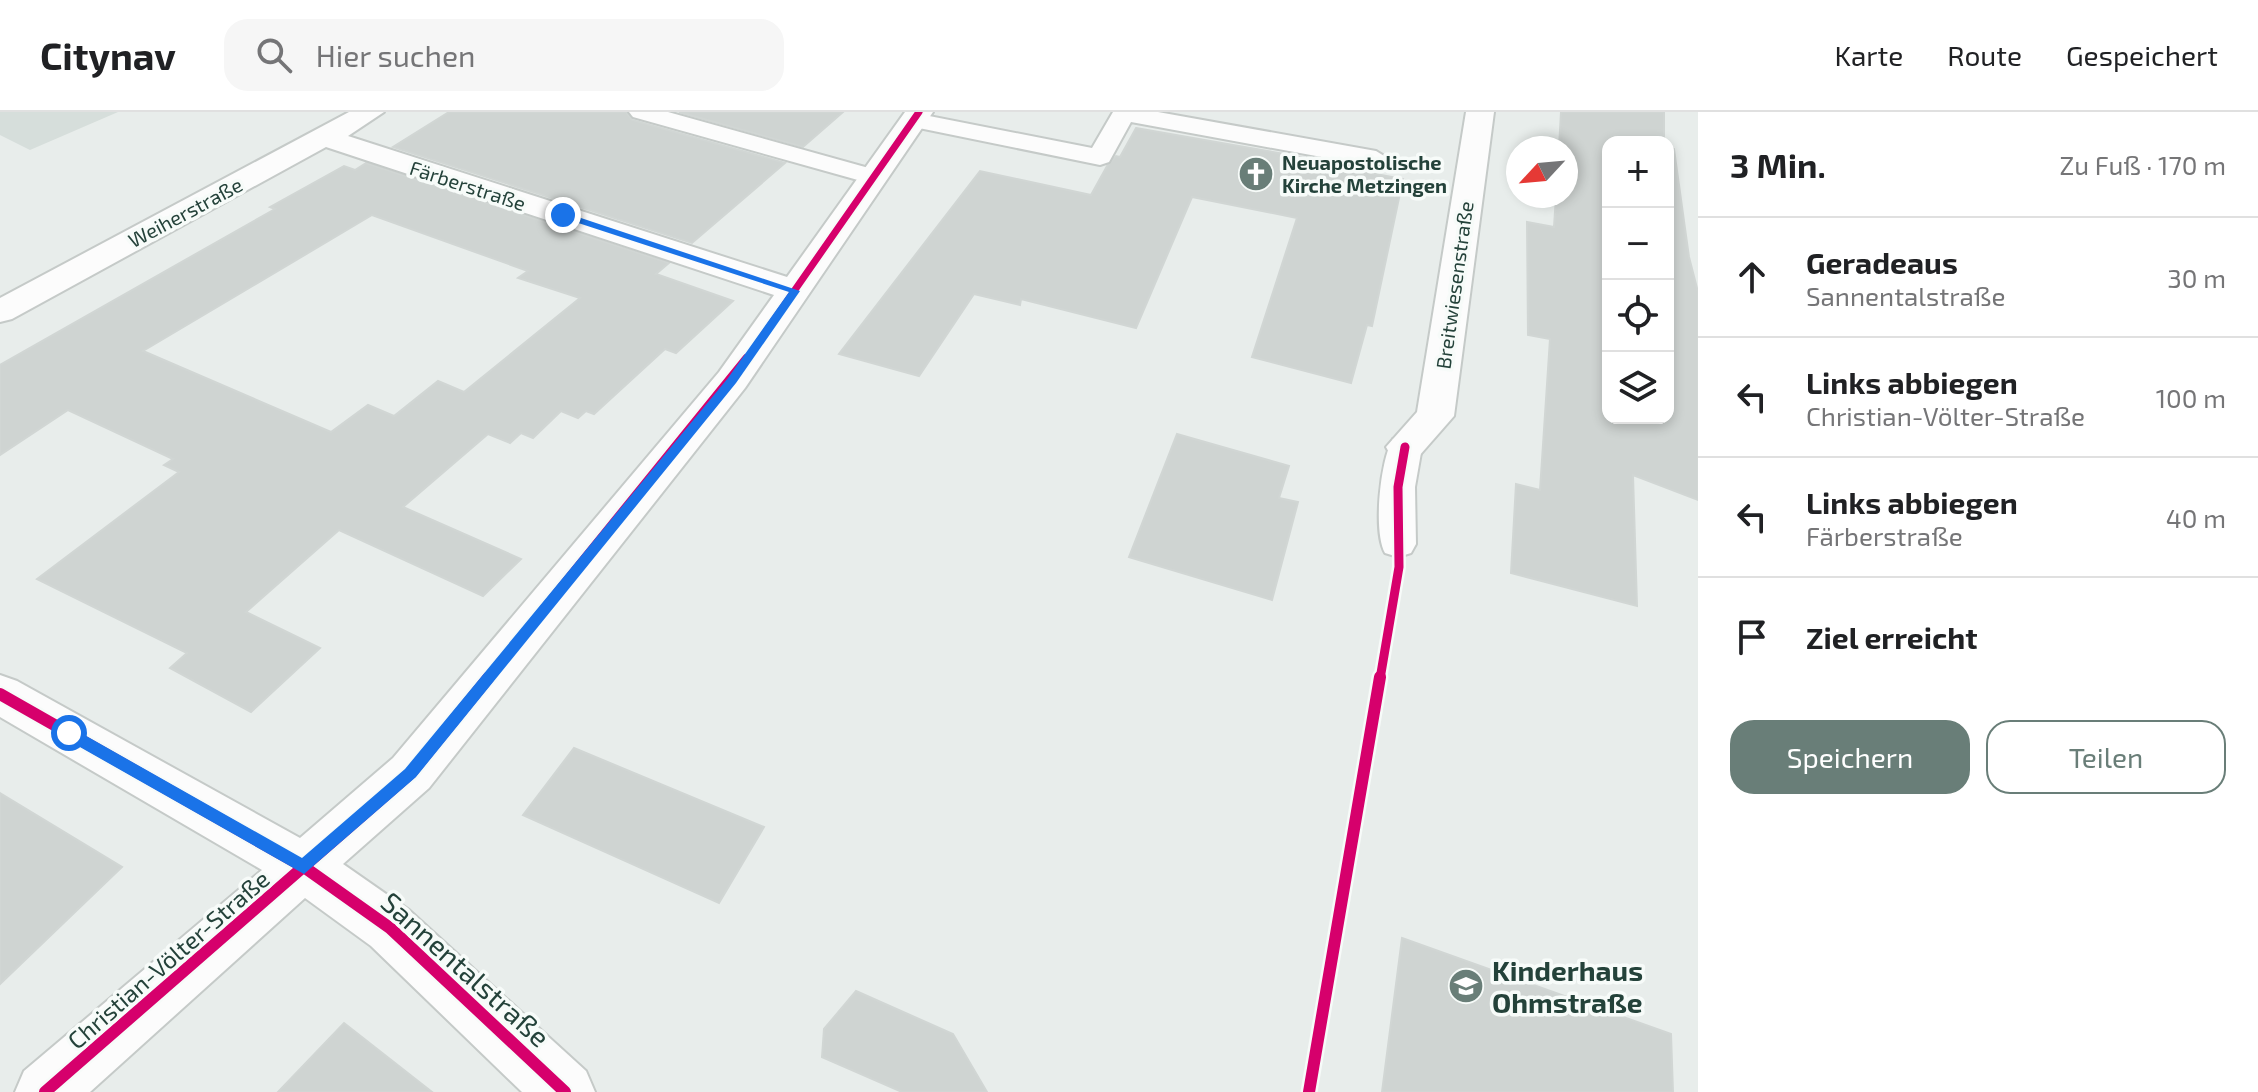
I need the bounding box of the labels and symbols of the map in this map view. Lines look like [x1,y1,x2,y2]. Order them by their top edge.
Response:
north arrow [1506,136,1578,208]
place label: Neuapostolische Kirche Metzingen [1282,150,1447,197]
street label: Färberstraße [407,155,529,215]
church icon: Neuapostolische Kirche Metzingen [1237,155,1275,193]
street label: Weiherstraße [124,172,246,252]
route end [545,197,581,233]
street label: Breitwiesenstraße [1430,200,1478,370]
route start [51,715,87,751]
street label: Christian-Völter-Straße [61,864,275,1054]
street label: Sannentalstraße [375,885,557,1053]
place label: Kinderhaus Ohmstraße [1492,953,1643,1019]
school or university icon: Kinderhaus Ohmstraße [1447,967,1485,1005]

